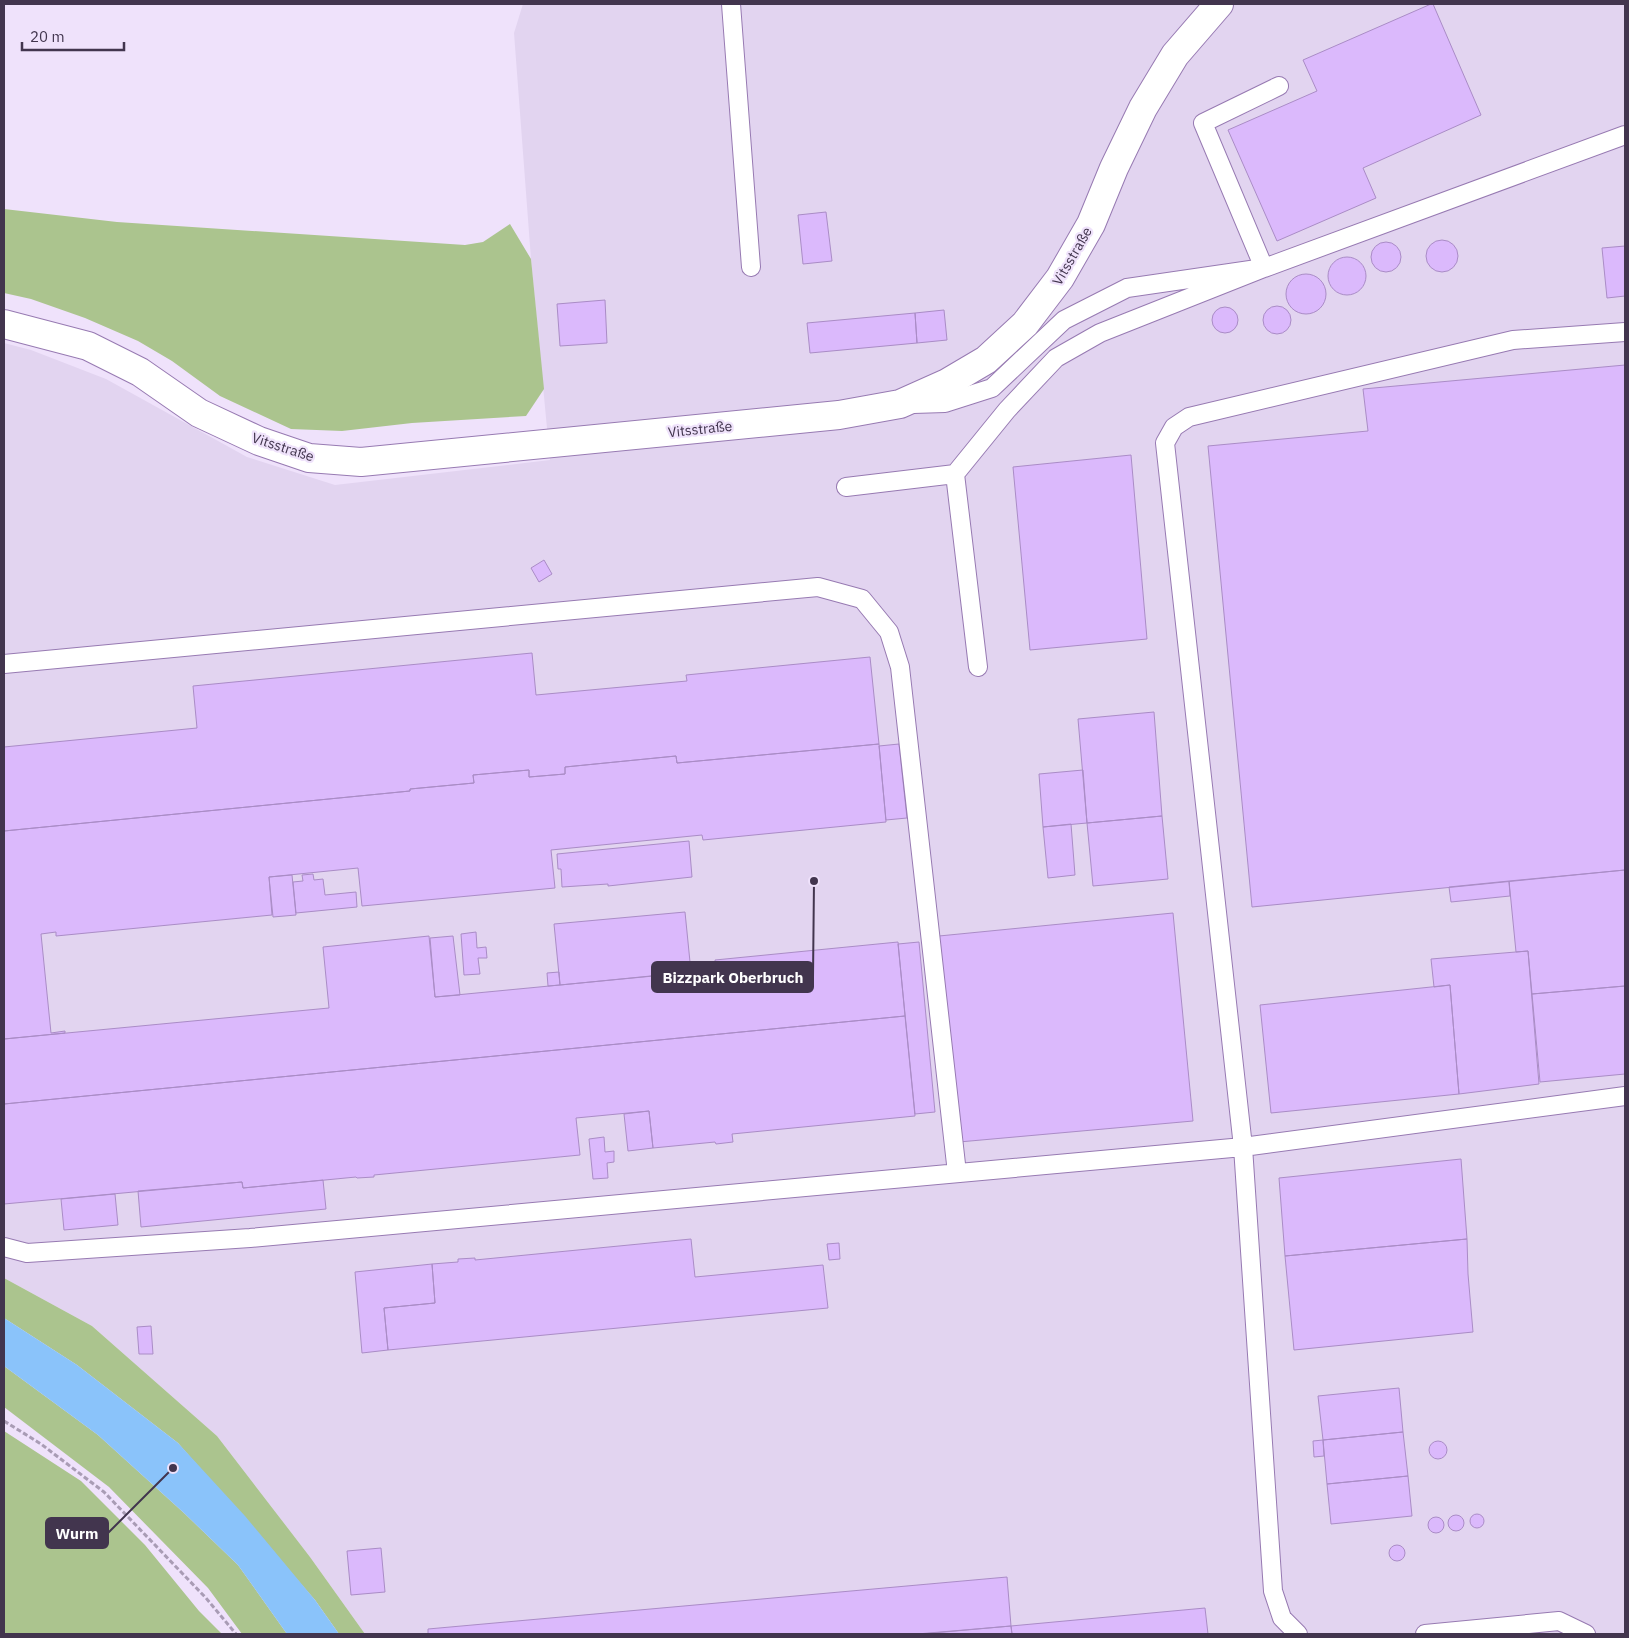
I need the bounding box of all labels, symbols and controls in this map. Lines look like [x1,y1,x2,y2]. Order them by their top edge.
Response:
scale bar [22,20,125,52]
text: 20 m [30,27,65,46]
street label: Vitsstraße [1048,223,1096,288]
street label: Vitsstraße [667,417,733,441]
street label: Vitsstraße [250,428,317,466]
callout: Bizzpark Oberbruch [652,962,813,992]
text: Bizzpark Oberbruch [663,968,803,987]
callout: Wurm [46,1518,108,1548]
text: Wurm [56,1524,98,1543]

